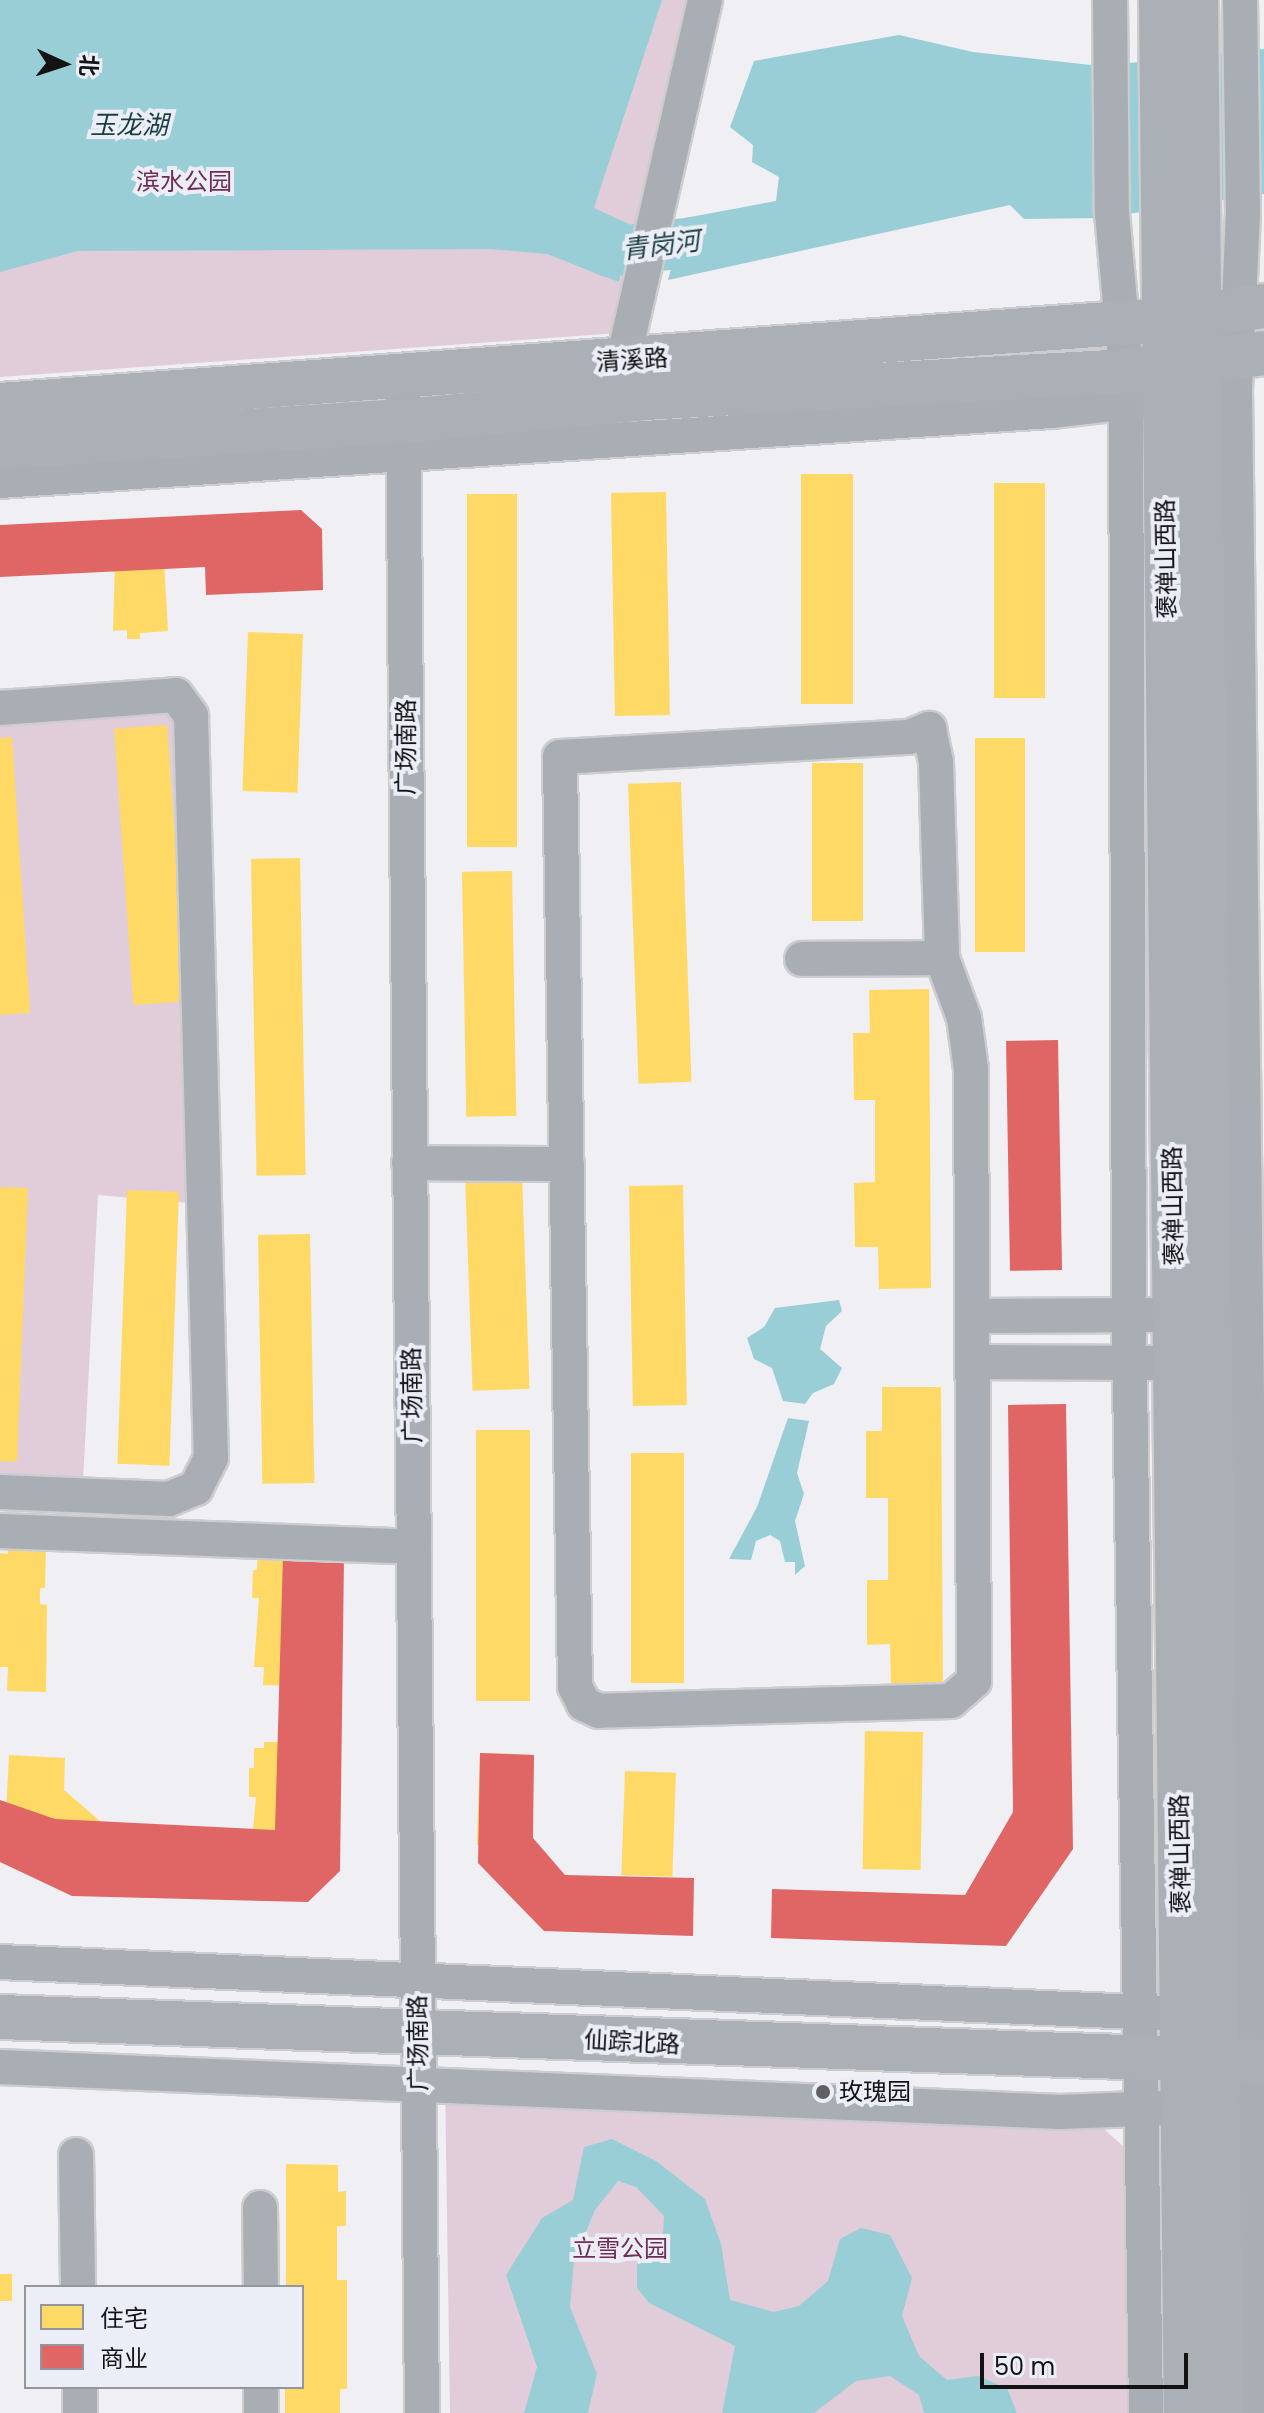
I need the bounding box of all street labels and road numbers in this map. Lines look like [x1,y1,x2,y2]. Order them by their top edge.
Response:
street label: 清溪路 [595,343,669,377]
street label: 褒禅山西路 [1151,499,1181,619]
street label: 广场南路 [392,699,420,795]
street label: 褒禅山西路 [1158,1146,1188,1266]
street label: 广场南路 [397,1347,427,1443]
street label: 褒禅山西路 [1165,1794,1195,1914]
street label: 广场南路 [403,1995,433,2091]
street label: 仙踪北路 [583,2025,681,2059]

